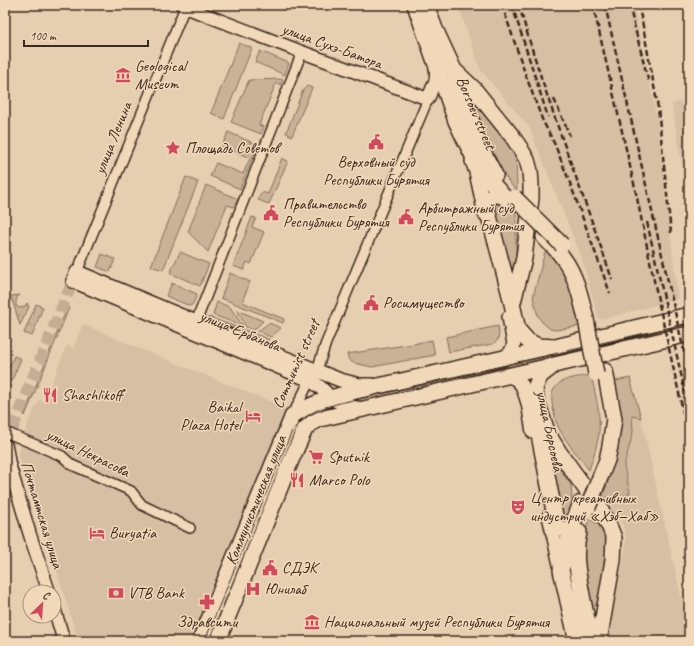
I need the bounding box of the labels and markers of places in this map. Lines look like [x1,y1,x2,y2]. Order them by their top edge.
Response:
place label: Geological Museum [135,56,189,94]
museum icon: Geological Museum [114,66,132,84]
public building icon: Верховный суд Республики Бурятия [367,133,385,151]
place label: Площадь Советов [185,138,283,158]
place icon: Площадь Советов [164,139,182,157]
place label: Верховный суд Республики Бурятия [323,152,430,190]
place label: Правительство Республики Бурятия [283,194,389,232]
place label: Арбитражный суд Республики Бурятия [418,198,524,236]
public building icon: Правительство Республики Бурятия [262,204,280,222]
public building icon: Арбитражный суд Республики Бурятия [397,208,415,226]
place label: Росимущество [383,293,466,313]
public building icon: Росимущество [362,294,380,312]
place label: Shashlikoff [62,385,126,405]
restaurant icon: Shashlikoff [41,386,59,404]
place label: Baikal Plaza Hotel [180,397,244,435]
hotel icon: Baikal Plaza Hotel [244,407,262,425]
place label: Sputnik [328,447,370,467]
supermarket icon: Sputnik [307,448,325,466]
place label: Marco Polo [309,470,371,490]
restaurant icon: Marco Polo [288,471,306,489]
place label: Центр креативных индустрий «Хэб—Хаб» [530,488,659,526]
theatre icon: Центр креативных индустрий «Хэб—Хаб» [509,498,527,516]
place label: Buryatia [109,523,157,543]
hotel icon: Buryatia [88,524,106,542]
place label: СДЭК [282,558,320,578]
public building icon: СДЭК [261,559,279,577]
place label: Юнилаб [265,579,309,599]
hospital icon: Юнилаб [244,580,262,598]
place label: VTB Bank [128,583,185,603]
bank icon: VTB Bank [107,584,125,602]
pharmacy icon: Здравсити [198,593,216,611]
place label: Здравсити [177,612,239,632]
place label: Национальный музей Республики Бурятия [324,612,550,632]
museum icon: Национальный музей Республики Бурятия [303,613,321,631]

